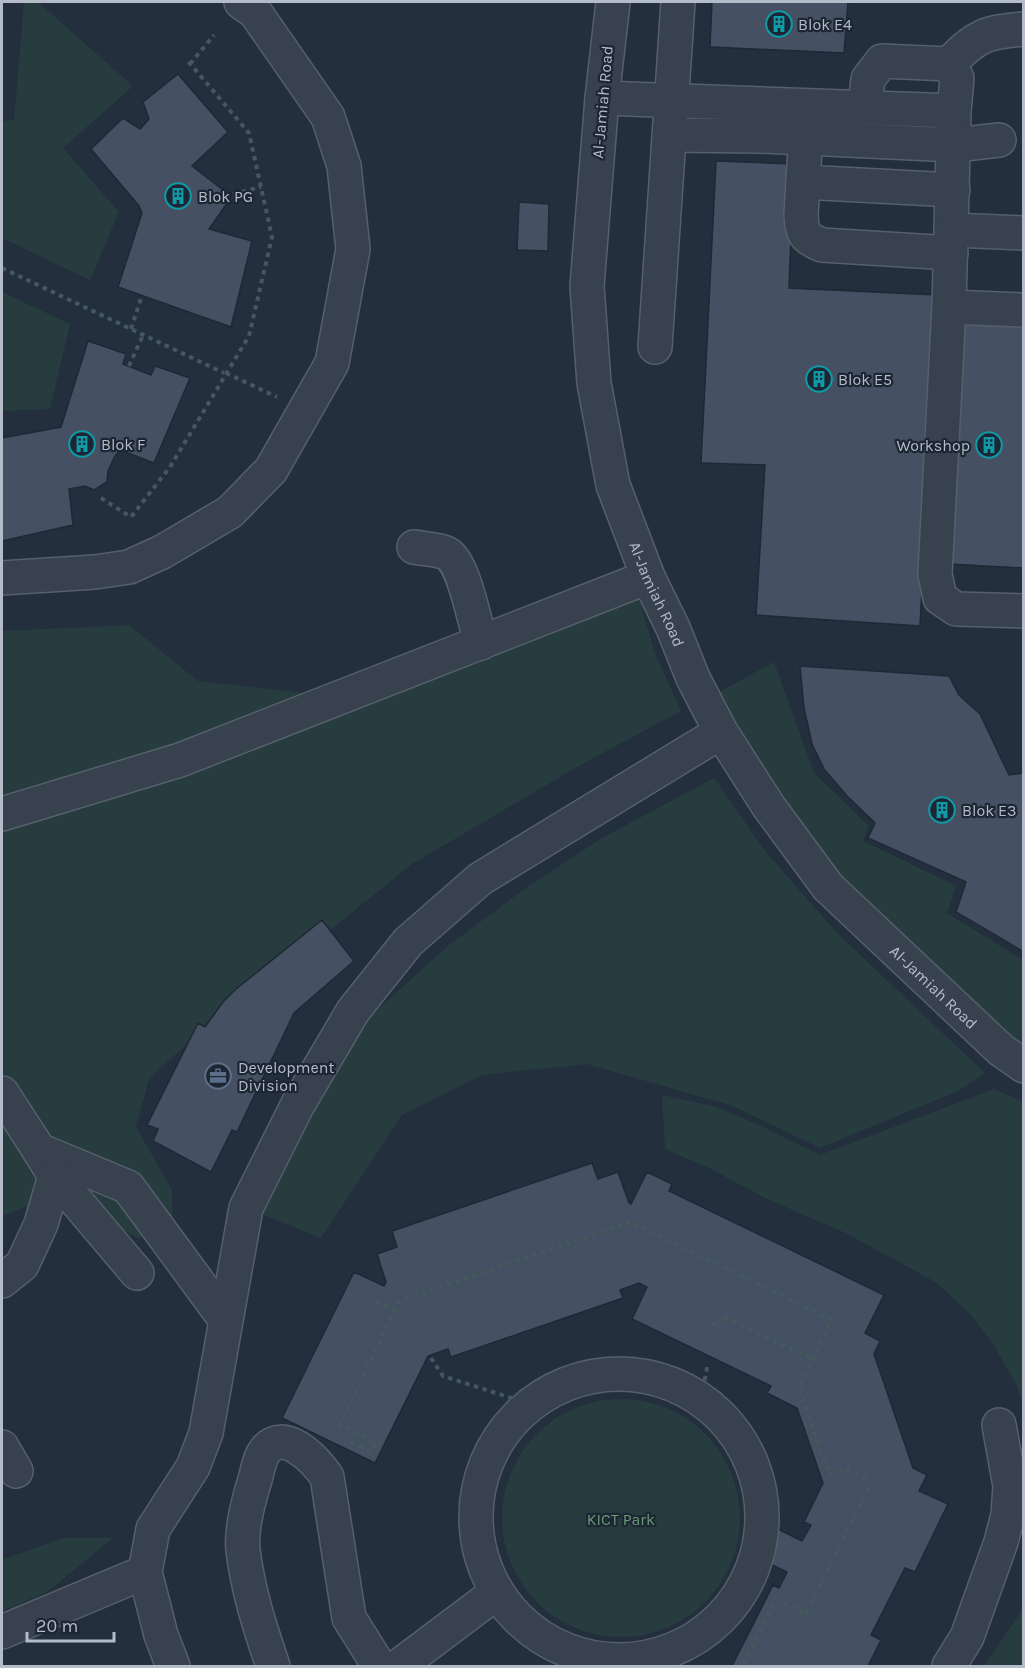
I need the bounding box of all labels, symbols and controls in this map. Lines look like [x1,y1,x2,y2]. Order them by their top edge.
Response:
building icon: Blok E4 [764,9,794,39]
place label: Blok E4 [798,15,852,34]
street label: Al-Jamiah Road [588,45,617,159]
building icon: Blok PG [163,181,193,211]
place label: Blok PG [198,187,253,206]
building icon: Blok E5 [804,364,834,394]
place label: Blok E5 [838,370,892,389]
building icon: Blok F [67,429,97,459]
building icon: Workshop [974,430,1004,460]
place label: Blok F [101,435,145,454]
place label: Workshop [897,436,970,455]
street label: Al-Jamiah Road [625,539,689,650]
building icon: Blok E3 [927,795,957,825]
place label: Blok E3 [962,801,1016,820]
street label: Al-Jamiah Road [886,941,981,1033]
place label: Development Division [238,1058,334,1095]
office icon: Development Division [203,1061,233,1091]
park label: KICT Park [587,1510,655,1529]
scale bar [27,1605,114,1643]
text: 20 m [36,1615,78,1637]

